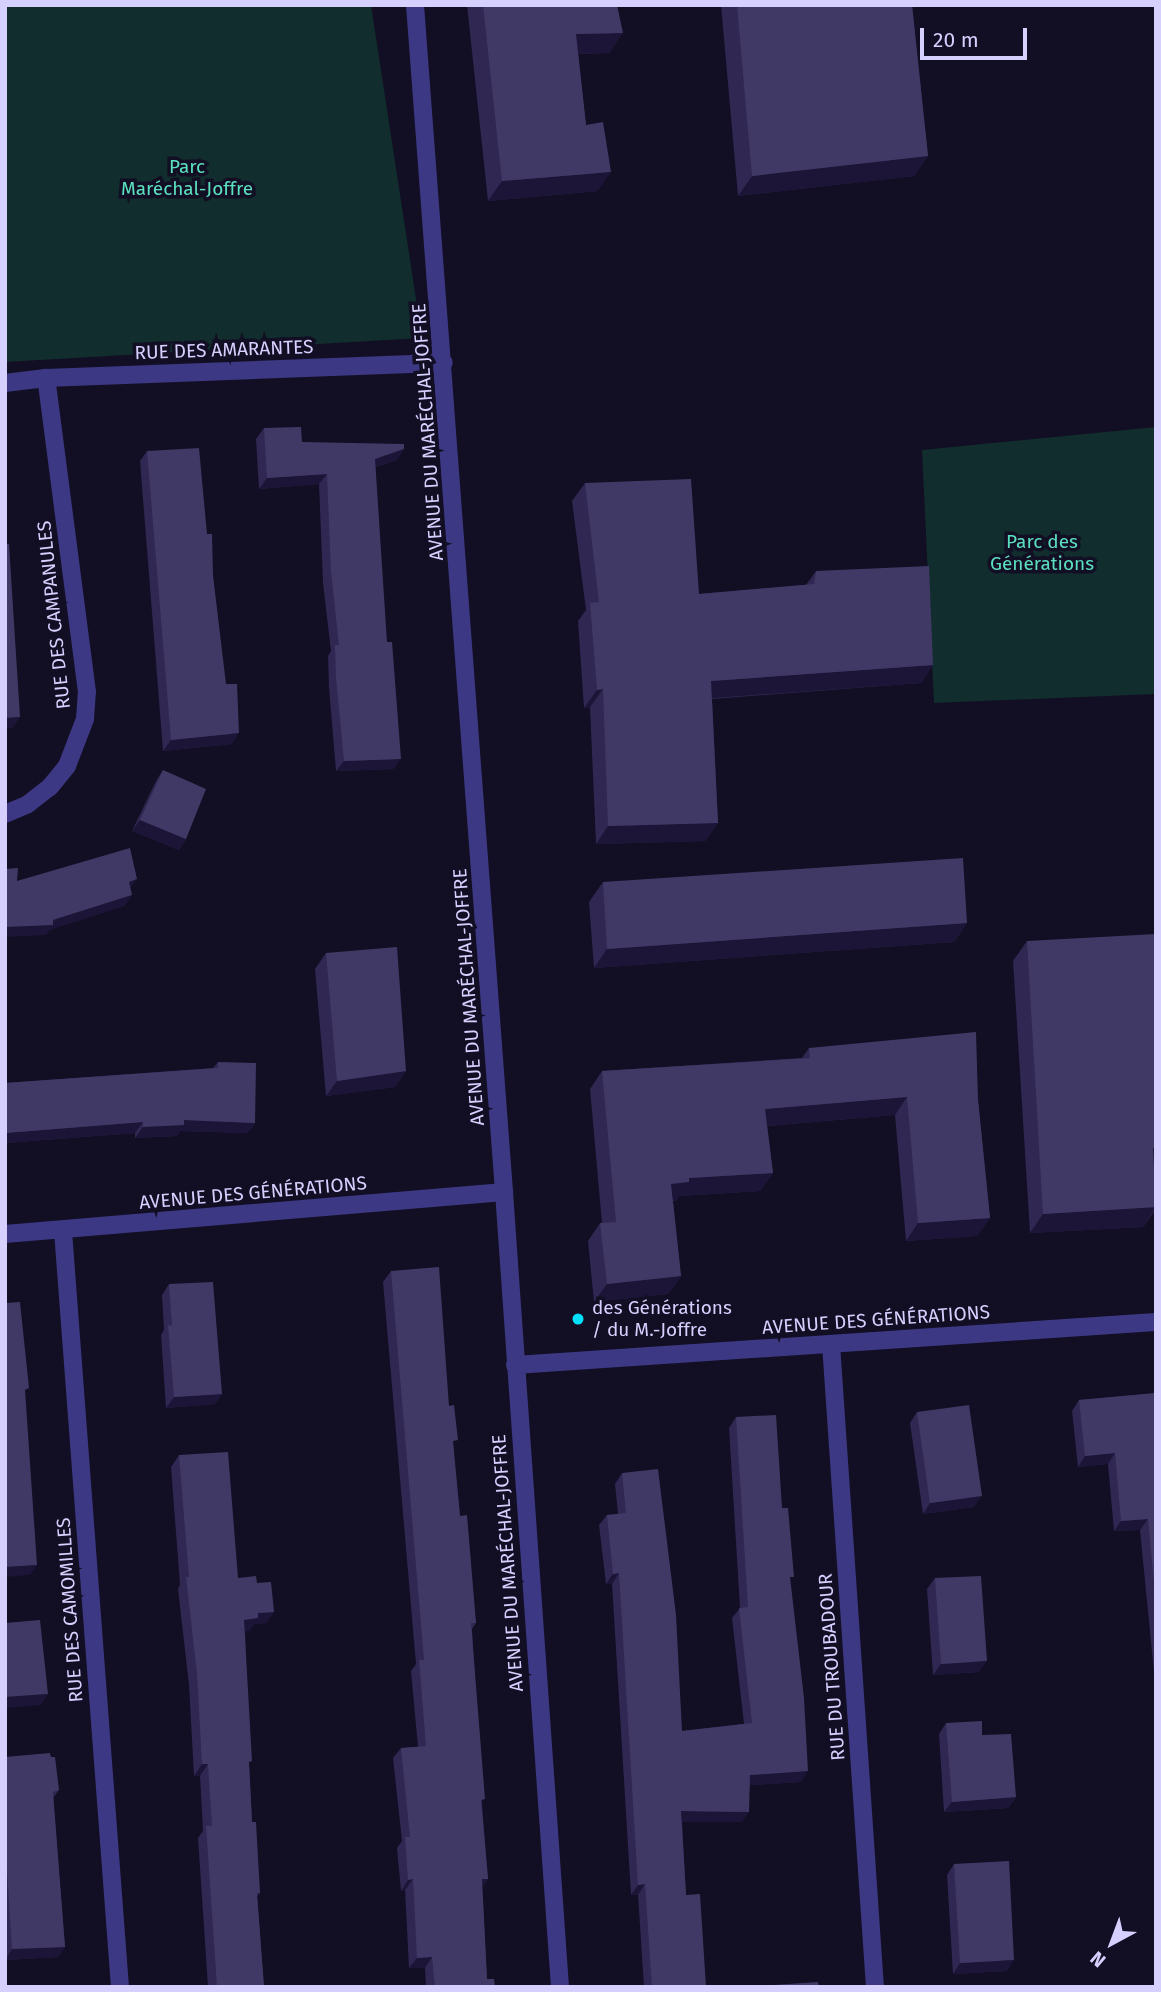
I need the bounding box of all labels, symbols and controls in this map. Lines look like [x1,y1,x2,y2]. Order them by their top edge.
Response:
scale bar [923,14,1030,58]
text: 20 m [933,27,979,53]
park label: Parc Maréchal-Joffre [121,156,253,200]
street label: AVENUE DU MARÉCHAL-JOFFRE [408,303,448,561]
street label: RUE DES AMARANTES [134,335,314,365]
street label: RUE DES CAMPANULES [33,520,75,710]
park label: Parc des Générations [990,531,1094,575]
street label: AVENUE DU MARÉCHAL-JOFFRE [449,868,489,1126]
street label: AVENUE DES GÉNÉRATIONS [138,1172,368,1214]
place label: des Générations / du M.-Joffre [592,1297,732,1341]
street label: AVENUE DES GÉNÉRATIONS [761,1301,991,1339]
marker: des Générations / du M.-Joffre [570,1311,586,1327]
street label: AVENUE DU MARÉCHAL-JOFFRE [488,1434,528,1692]
street label: RUE DES CAMOMILLES [52,1517,88,1703]
street label: RUE DU TROUBADOUR [814,1573,850,1761]
north arrow [1077,1908,1147,1978]
text: N [1086,1946,1110,1972]

